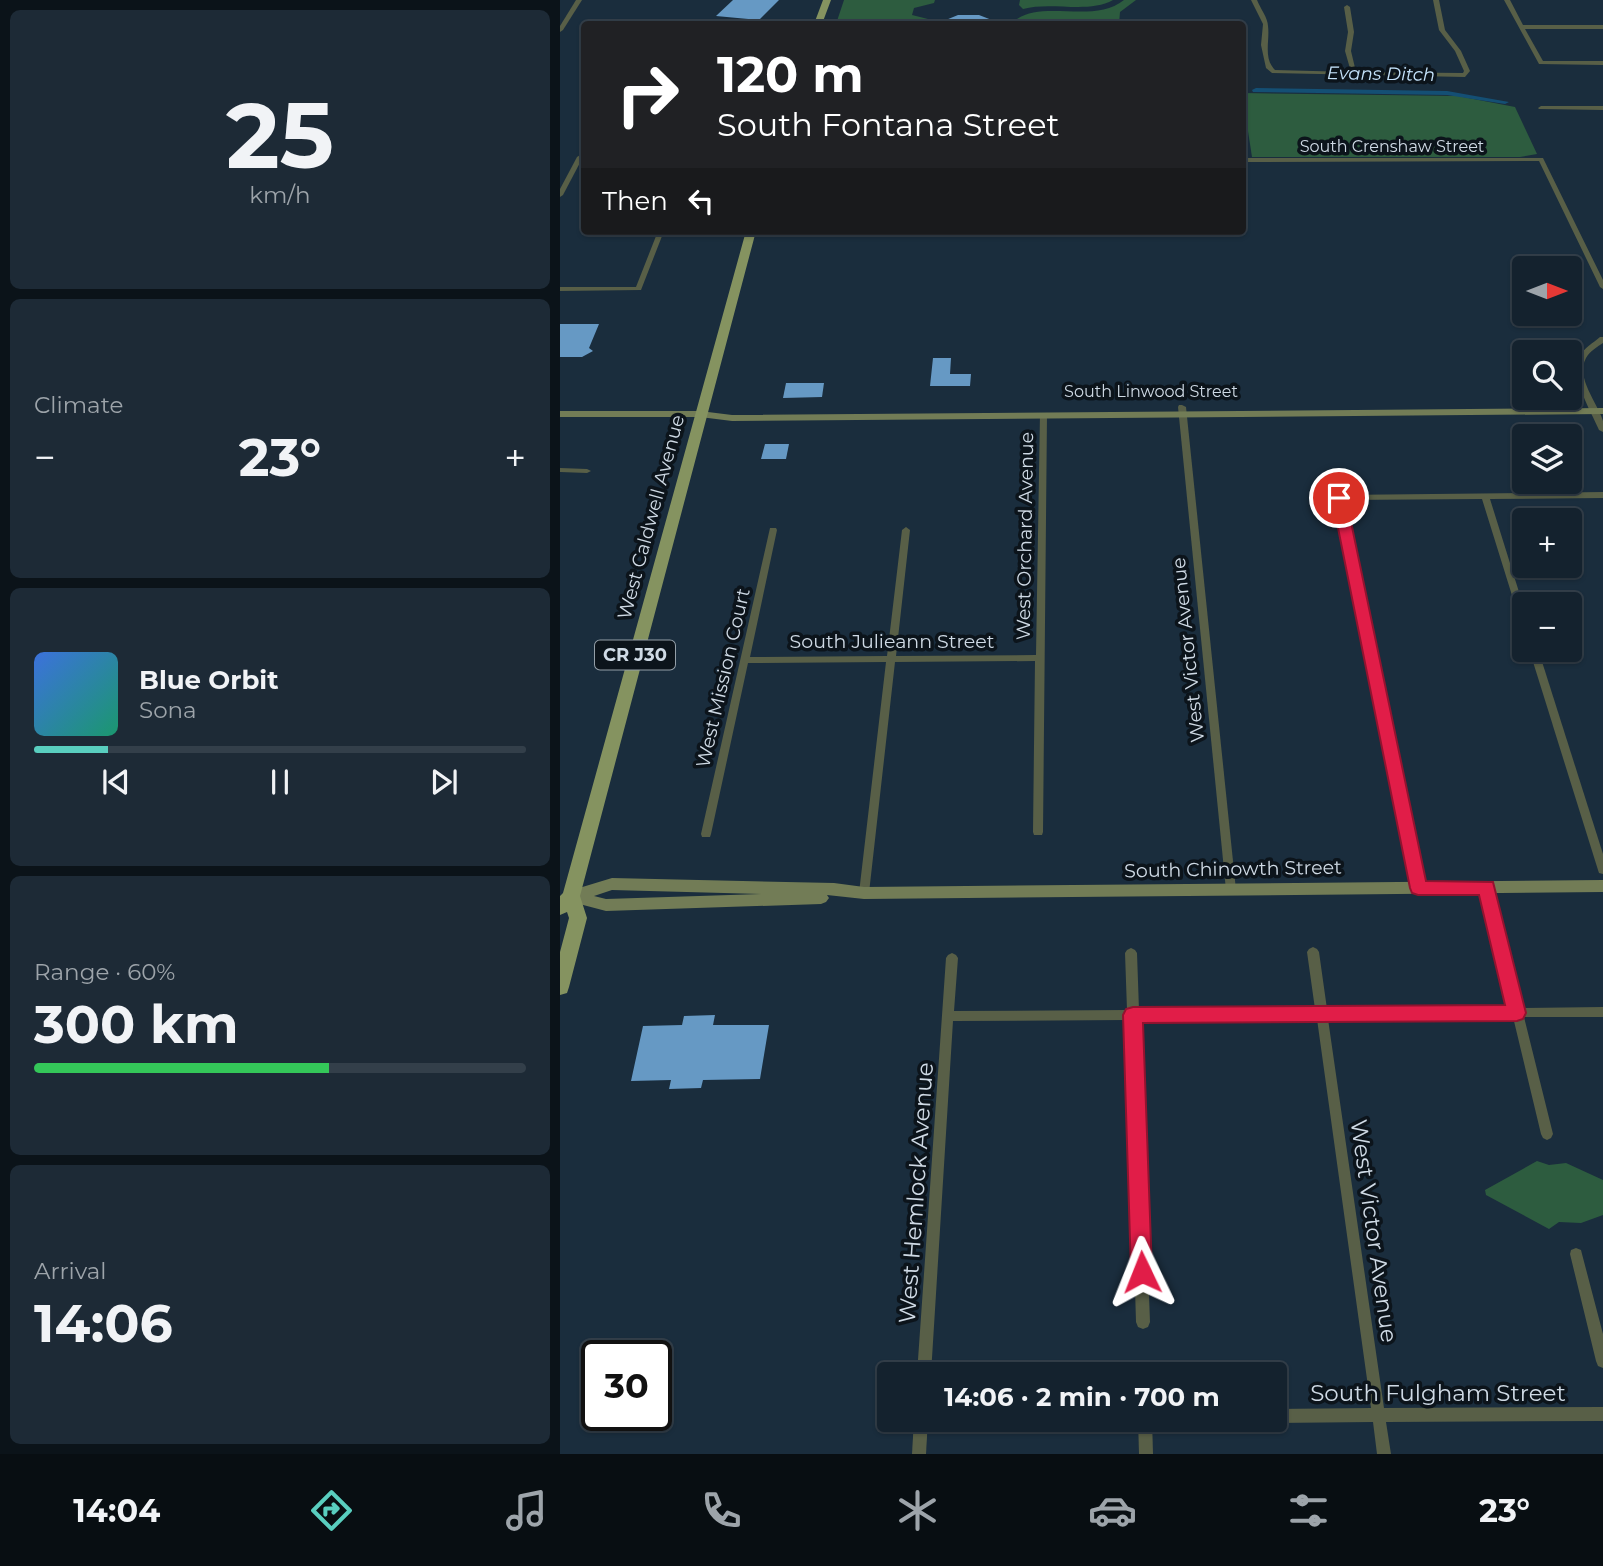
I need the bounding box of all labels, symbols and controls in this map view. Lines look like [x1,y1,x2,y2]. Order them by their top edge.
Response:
text: 120 m [717,45,864,104]
icon: right [602,49,693,140]
water label: Evans Ditch [1327,62,1435,86]
text: 25 [226,80,334,191]
text: South Fontana Street [717,105,1060,144]
street label: South Crenshaw Street [1300,137,1485,156]
text: km/h [249,181,311,209]
icon: left [682,182,720,220]
text: Then [602,185,668,217]
north arrow [1512,256,1582,326]
map controls [1512,256,1582,662]
button: search [1512,340,1582,410]
street label: South Linwood Street [1064,382,1238,401]
text: Climate [34,391,123,419]
street label: West Caldwell Avenue [613,412,689,622]
button: layers [1512,424,1582,494]
text: 23° [239,426,321,489]
street label: West Orchard Avenue [1012,432,1038,640]
text: − [34,434,56,481]
text: + [504,434,526,481]
pin [1309,468,1369,528]
icon: arrive [1320,479,1358,517]
button: + [1512,508,1582,578]
street label: West Victor Avenue [1167,556,1209,744]
street label: West Mission Court [691,586,755,770]
button: − [1512,592,1582,662]
street label: South Julieann Street [790,630,995,653]
road number: CR J30 [595,640,675,670]
text: Blue Orbit [139,664,278,696]
text: Sona [139,696,197,724]
icon: previous [97,763,135,801]
icon: pause [261,763,299,801]
icon: next [425,763,463,801]
street label: South Chinowth Street [1124,856,1342,882]
text: Range · 60% [34,958,175,986]
text: 300 km [34,993,239,1056]
street label: West Hemlock Avenue [893,1061,939,1325]
street label: West Victor Avenue [1344,1118,1404,1344]
position arrow [1105,1235,1179,1309]
text: Arrival [34,1257,107,1285]
text: 14:06 [34,1292,173,1355]
speed limit sign: 30 [581,1340,672,1431]
street label: South Fulgham Street [1310,1379,1566,1407]
text: 14:06 · 2 min · 700 m [944,1381,1220,1413]
icon: directions [307,1486,356,1535]
icon: music [502,1486,551,1535]
icon: phone [697,1486,746,1535]
icon: climate [893,1486,942,1535]
icon: car [1088,1486,1137,1535]
icon: filters [1284,1486,1333,1535]
text: 14:04 [73,1491,160,1530]
text: 23° [1479,1491,1530,1530]

